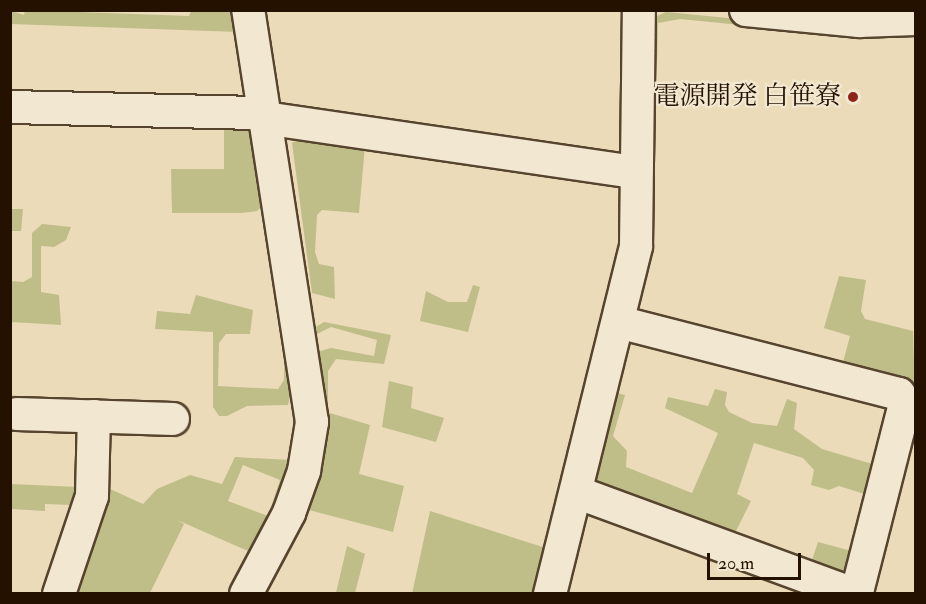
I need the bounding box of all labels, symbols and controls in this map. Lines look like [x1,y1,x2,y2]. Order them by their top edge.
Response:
place label: 電源開発 白笹寮 [654,81,841,113]
marker: 電源開発 白笹寮 [846,90,860,104]
scale bar [710,541,804,579]
text: 20 m [718,552,754,575]

